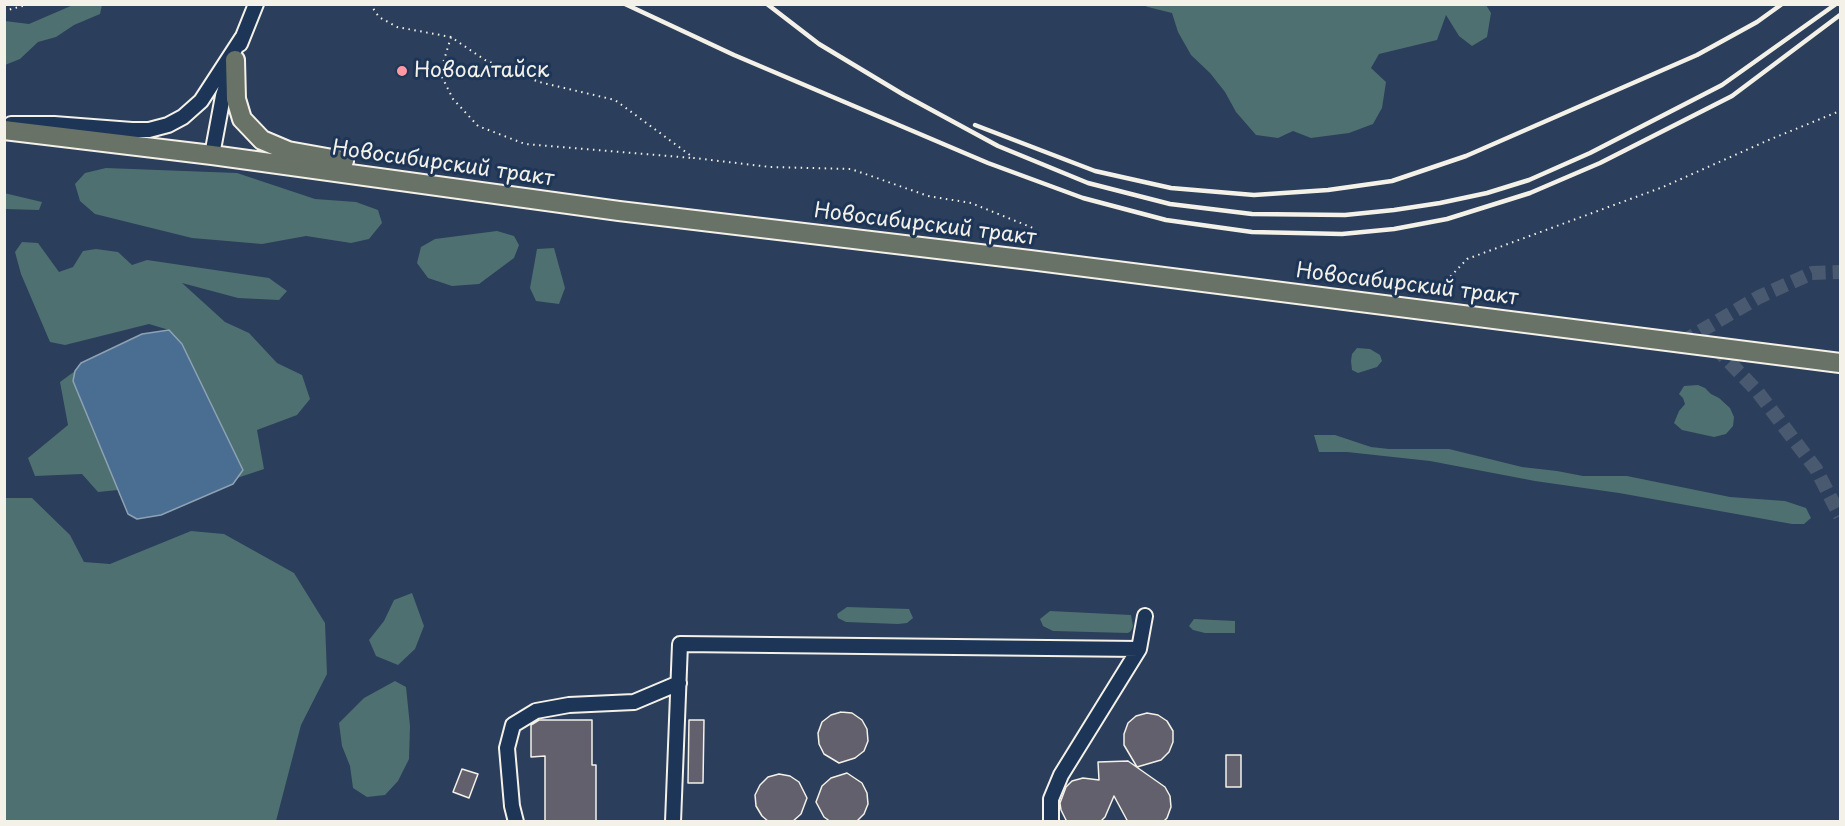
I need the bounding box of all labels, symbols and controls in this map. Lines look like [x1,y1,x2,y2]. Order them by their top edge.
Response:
place label: Новоалтайск [414,58,549,84]
marker: Новоалтайск [395,64,409,78]
street label: Новосибирский тракт [330,136,556,192]
street label: Новосибирский тракт [812,199,1038,251]
street label: Новосибирский тракт [1294,259,1520,311]

